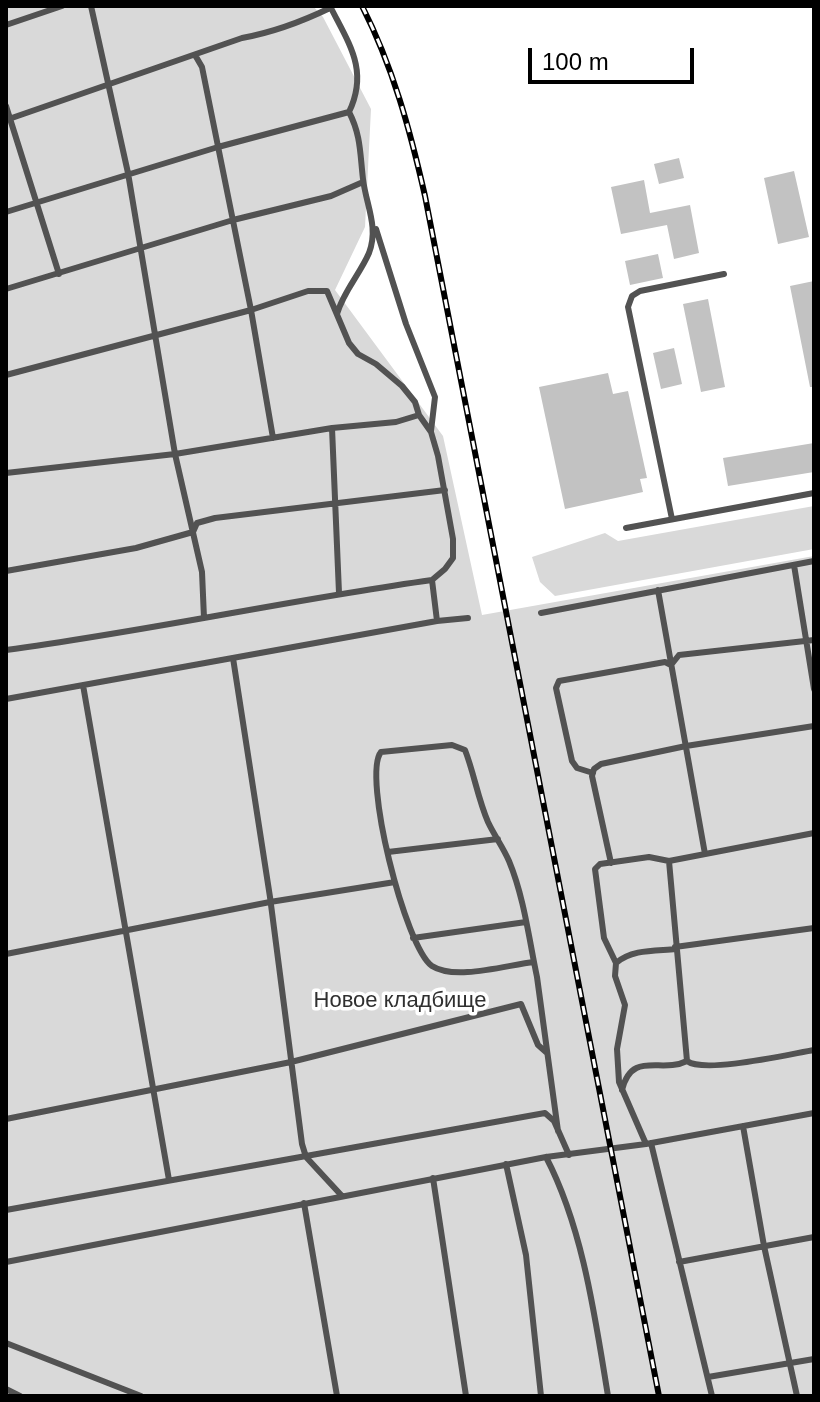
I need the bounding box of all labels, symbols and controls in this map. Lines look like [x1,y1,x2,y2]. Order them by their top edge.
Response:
scale bar [532,32,698,82]
text: 100 m [542,48,609,75]
park label: Новое кладбище [314,988,486,1014]

